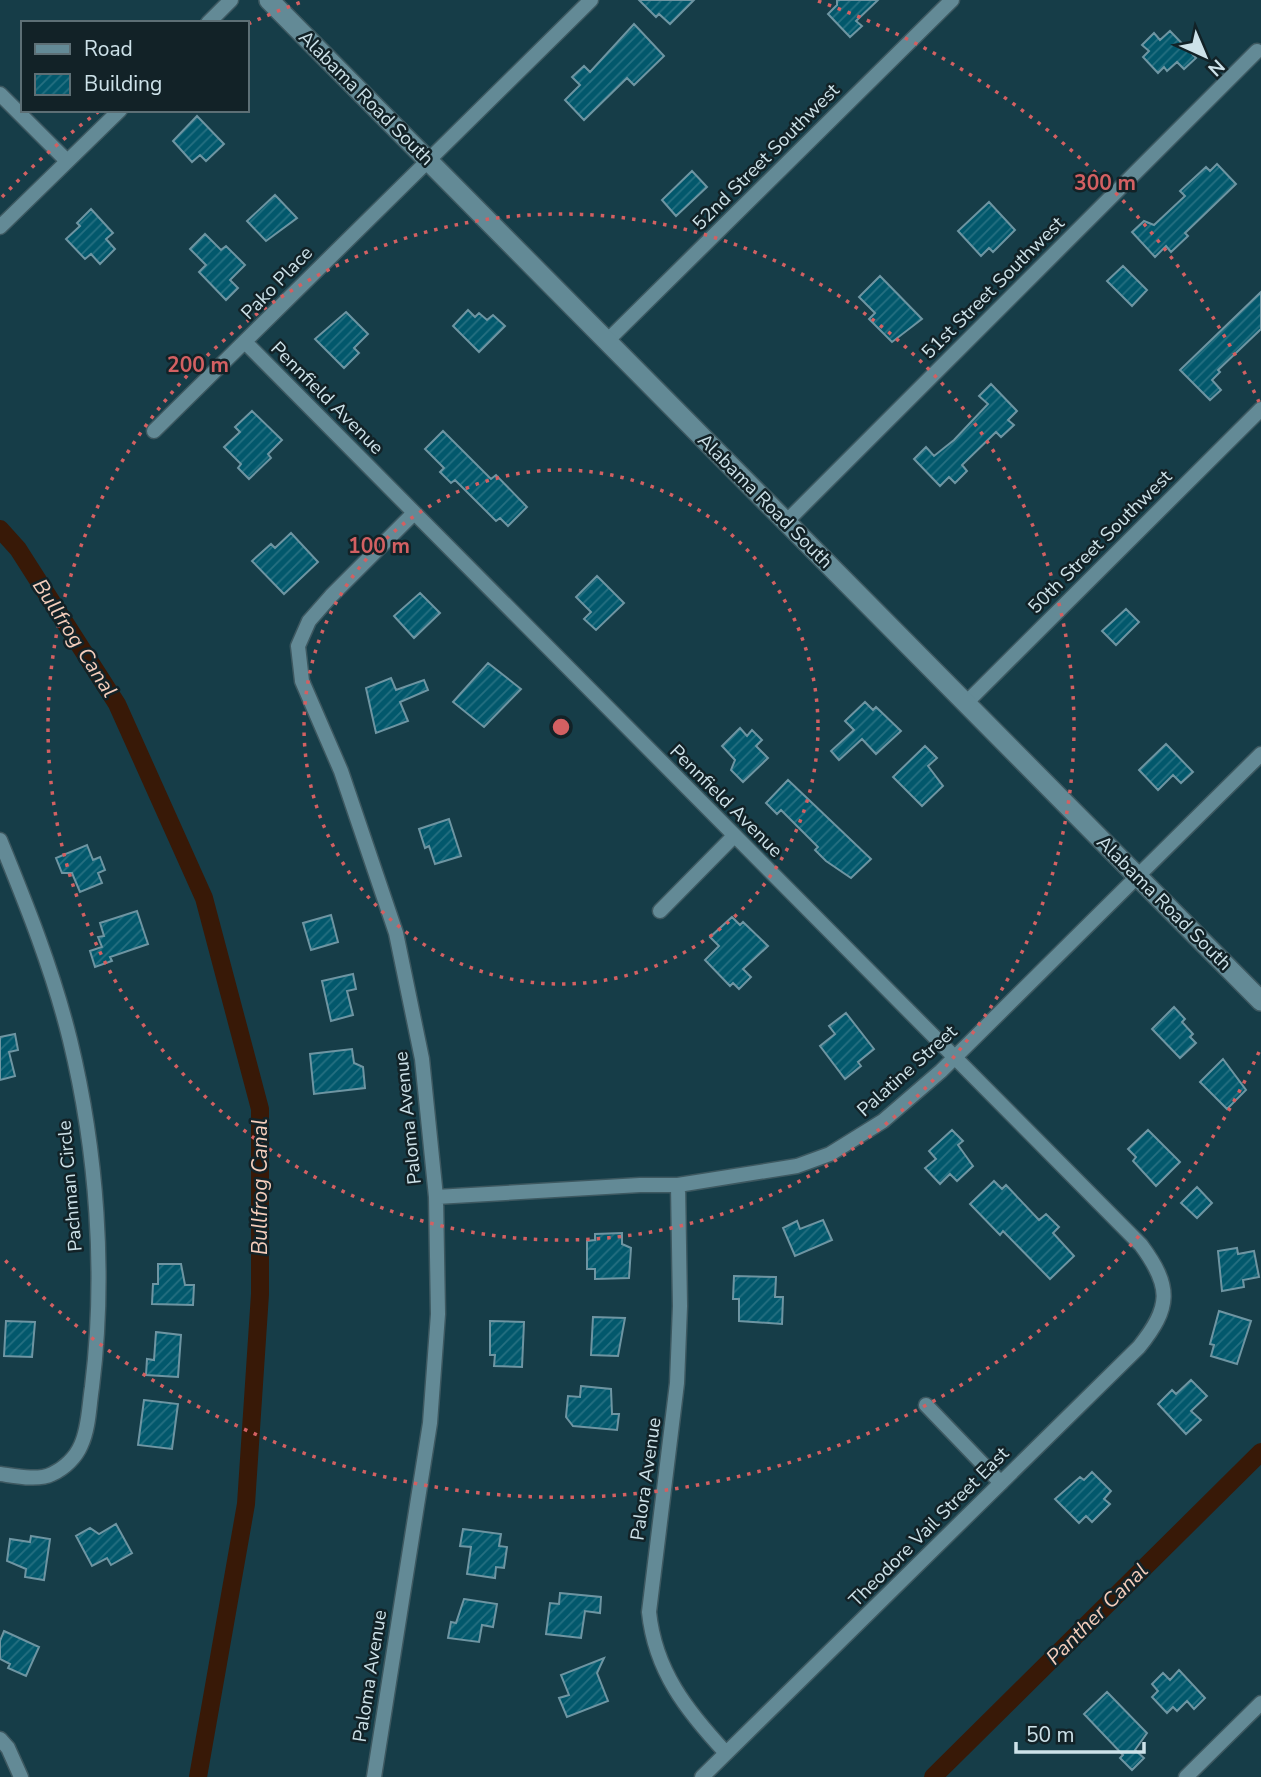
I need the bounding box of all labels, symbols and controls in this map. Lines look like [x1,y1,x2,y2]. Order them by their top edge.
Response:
legend [21,21,248,112]
north arrow [1170,21,1240,91]
street label: Alabama Road South [293,25,439,171]
text: Road [84,35,133,63]
text: N [1202,53,1230,82]
text: Building [84,70,162,98]
street label: 52nd Street Southwest [687,77,846,236]
text: 300 m [1074,169,1136,197]
street label: 51st Street Southwest [916,211,1070,365]
street label: Pako Place [235,241,319,325]
street label: Pennfield Avenue [265,336,389,460]
text: 200 m [167,351,229,379]
street label: Alabama Road South [692,428,838,574]
street label: 50th Street Southwest [1022,464,1178,620]
text: 100 m [348,532,410,560]
water label: Bullfrog Canal [26,573,124,703]
centre of rings [549,715,573,739]
street label: Pennfield Avenue [664,739,788,863]
street label: Alabama Road South [1091,830,1237,976]
street label: Palatine Street [851,1019,963,1123]
street label: Paloma Avenue [388,1050,428,1186]
street label: Pachman Circle [51,1119,89,1253]
water label: Bullfrog Canal [246,1119,274,1255]
street label: Palora Avenue [624,1416,668,1542]
street label: Theodore Vail Street East [843,1441,1015,1613]
water label: Panther Canal [1040,1557,1154,1671]
street label: Paloma Avenue [347,1608,393,1744]
scale bar [1016,1710,1144,1754]
text: 50 m [1026,1721,1075,1749]

